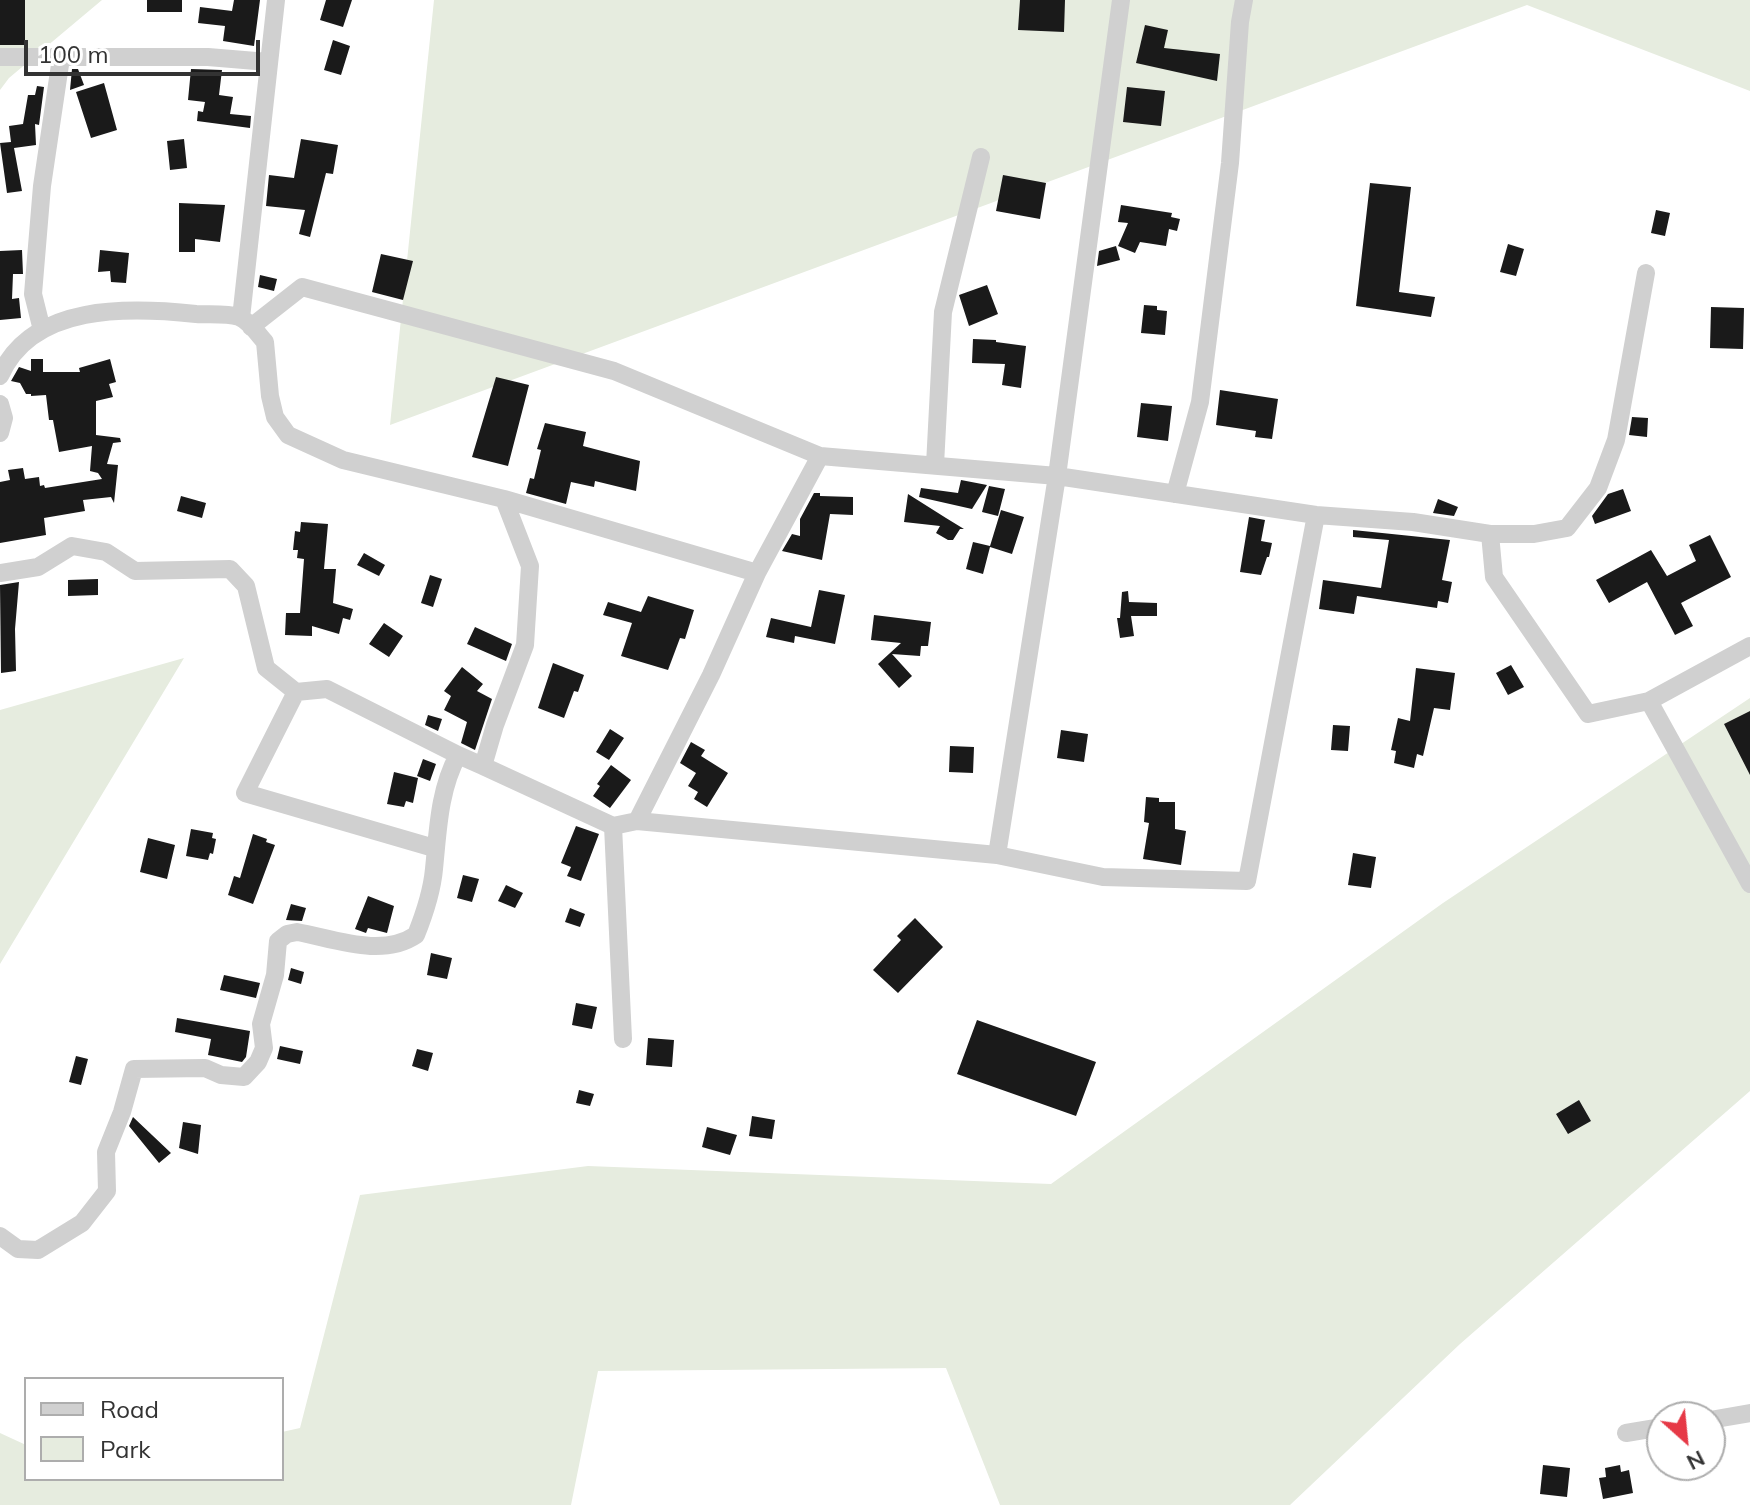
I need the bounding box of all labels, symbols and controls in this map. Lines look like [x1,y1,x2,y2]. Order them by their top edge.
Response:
scale bar [28,24,264,74]
text: 100 m [38,39,109,69]
legend [24,1377,284,1481]
text: Road [100,1394,159,1424]
north arrow [1646,1401,1726,1481]
text: Park [100,1434,151,1464]
text: N [1682,1444,1710,1477]

